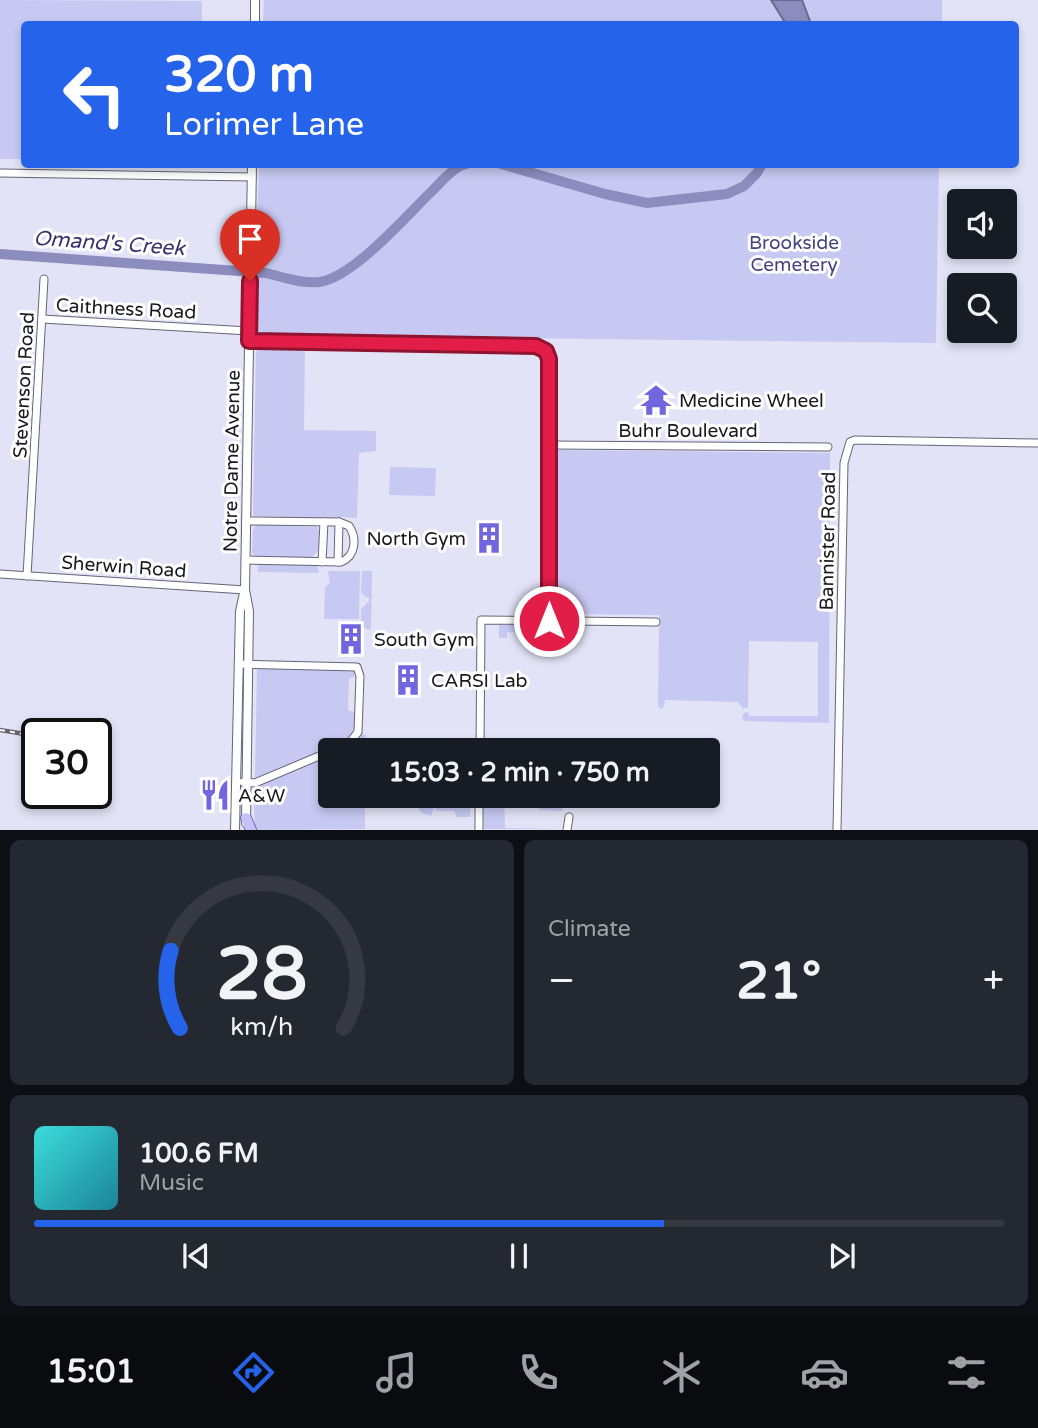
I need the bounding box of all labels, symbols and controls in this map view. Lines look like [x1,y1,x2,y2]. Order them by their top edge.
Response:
text: 320 m [164,46,314,105]
icon: left [49,49,140,140]
text: Lorimer Lane [164,106,364,144]
map controls [947,189,1017,343]
button: sound [947,189,1017,259]
pin [220,209,280,281]
icon: arrive [231,220,269,258]
water label: Omand's Creek [32,226,187,261]
park label: Brookside Cemetery [749,232,839,276]
button: search [947,273,1017,343]
street label: Caithness Road [55,294,197,324]
street label: Stevenson Road [9,311,39,459]
street label: Notre Dame Avenue [219,370,245,552]
temple icon: Medicine Wheel [639,383,673,417]
place label: Medicine Wheel [679,390,824,412]
street label: Buhr Boulevard [618,420,758,442]
street label: Bannister Road [816,472,840,611]
building icon: North Gym [472,521,506,555]
place label: North Gym [366,528,466,550]
street label: Sherwin Road [61,552,187,582]
position arrow [512,584,586,658]
building icon: South Gym [334,622,368,656]
place label: South Gym [374,629,475,651]
building icon: CARSI Lab [391,663,425,697]
place label: CARSI Lab [431,670,528,692]
speed limit sign: 30 [21,718,112,809]
text: 15:03 · 2 min · 750 m [388,757,650,788]
restaurant icon: A&W [198,778,232,812]
place label: A&W [238,785,285,807]
text: Climate [548,915,631,943]
text: 28 [216,932,308,1020]
text: 21° [736,950,821,1013]
text: − [548,958,575,1004]
text: + [983,958,1004,1004]
text: km/h [231,1012,293,1042]
text: 100.6 FM [139,1138,259,1169]
text: Music [139,1169,204,1197]
icon: previous [177,1237,215,1275]
icon: pause [500,1237,538,1275]
icon: next [823,1237,861,1275]
icon: directions [229,1348,278,1397]
icon: music [372,1348,421,1397]
icon: phone [514,1348,563,1397]
icon: climate [657,1348,706,1397]
icon: car [800,1348,849,1397]
icon: filters [942,1348,991,1397]
text: 15:01 [47,1353,136,1391]

